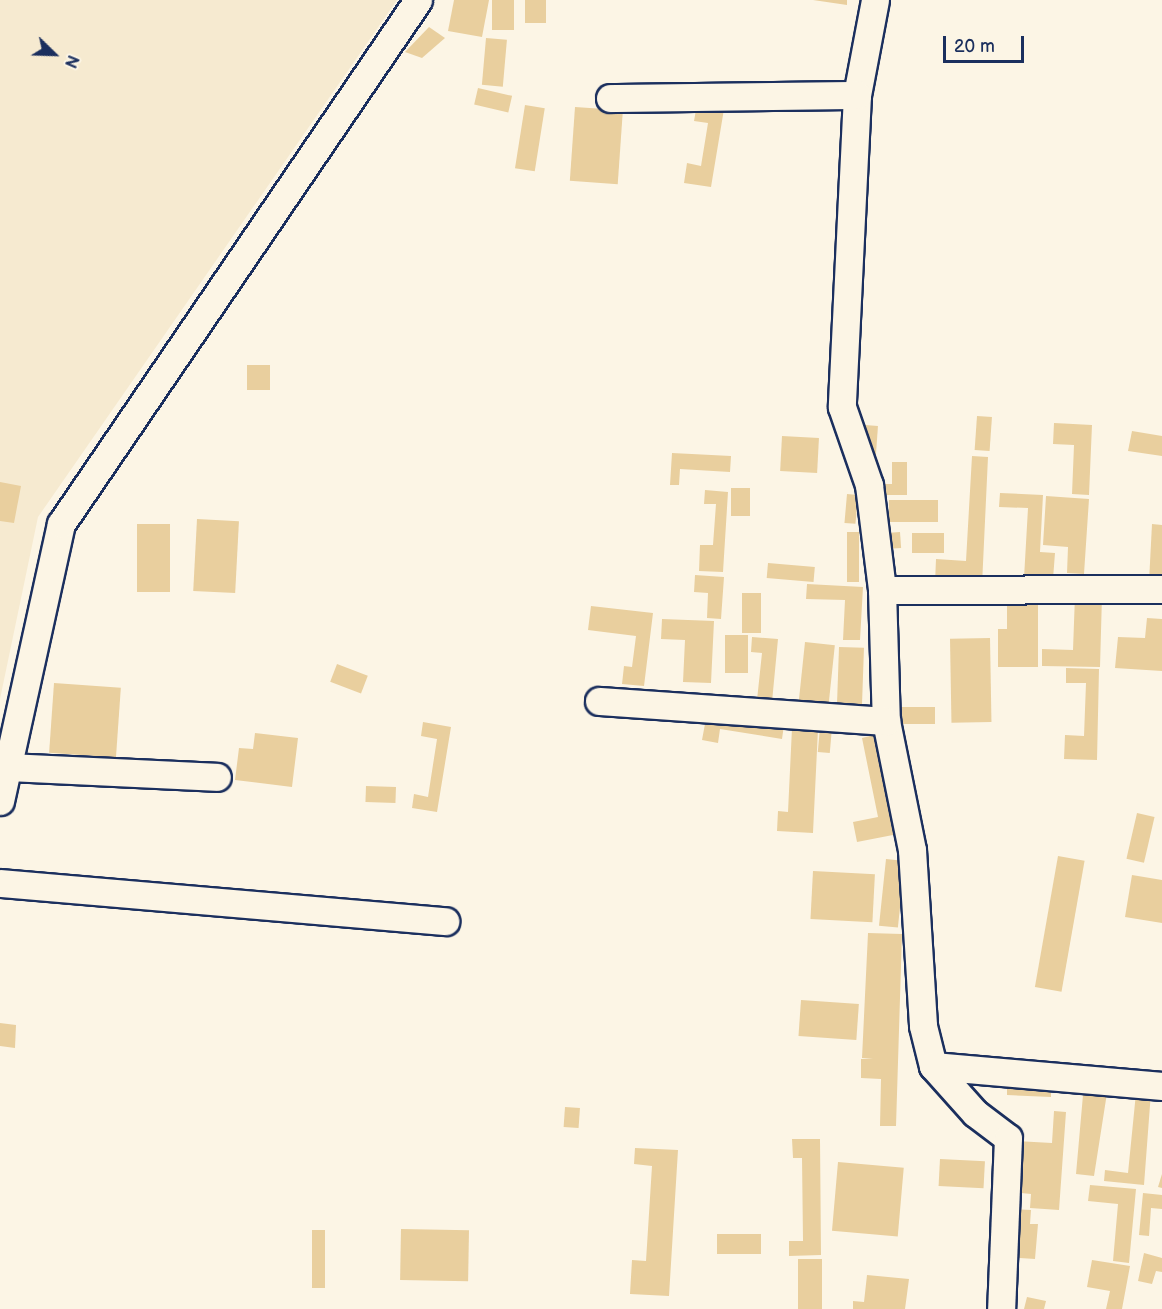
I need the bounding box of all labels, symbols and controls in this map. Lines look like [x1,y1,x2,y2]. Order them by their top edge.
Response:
north arrow [24,24,84,84]
scale bar [946,24,1027,62]
text: 20 m [954,36,995,57]
text: N [60,52,82,70]

